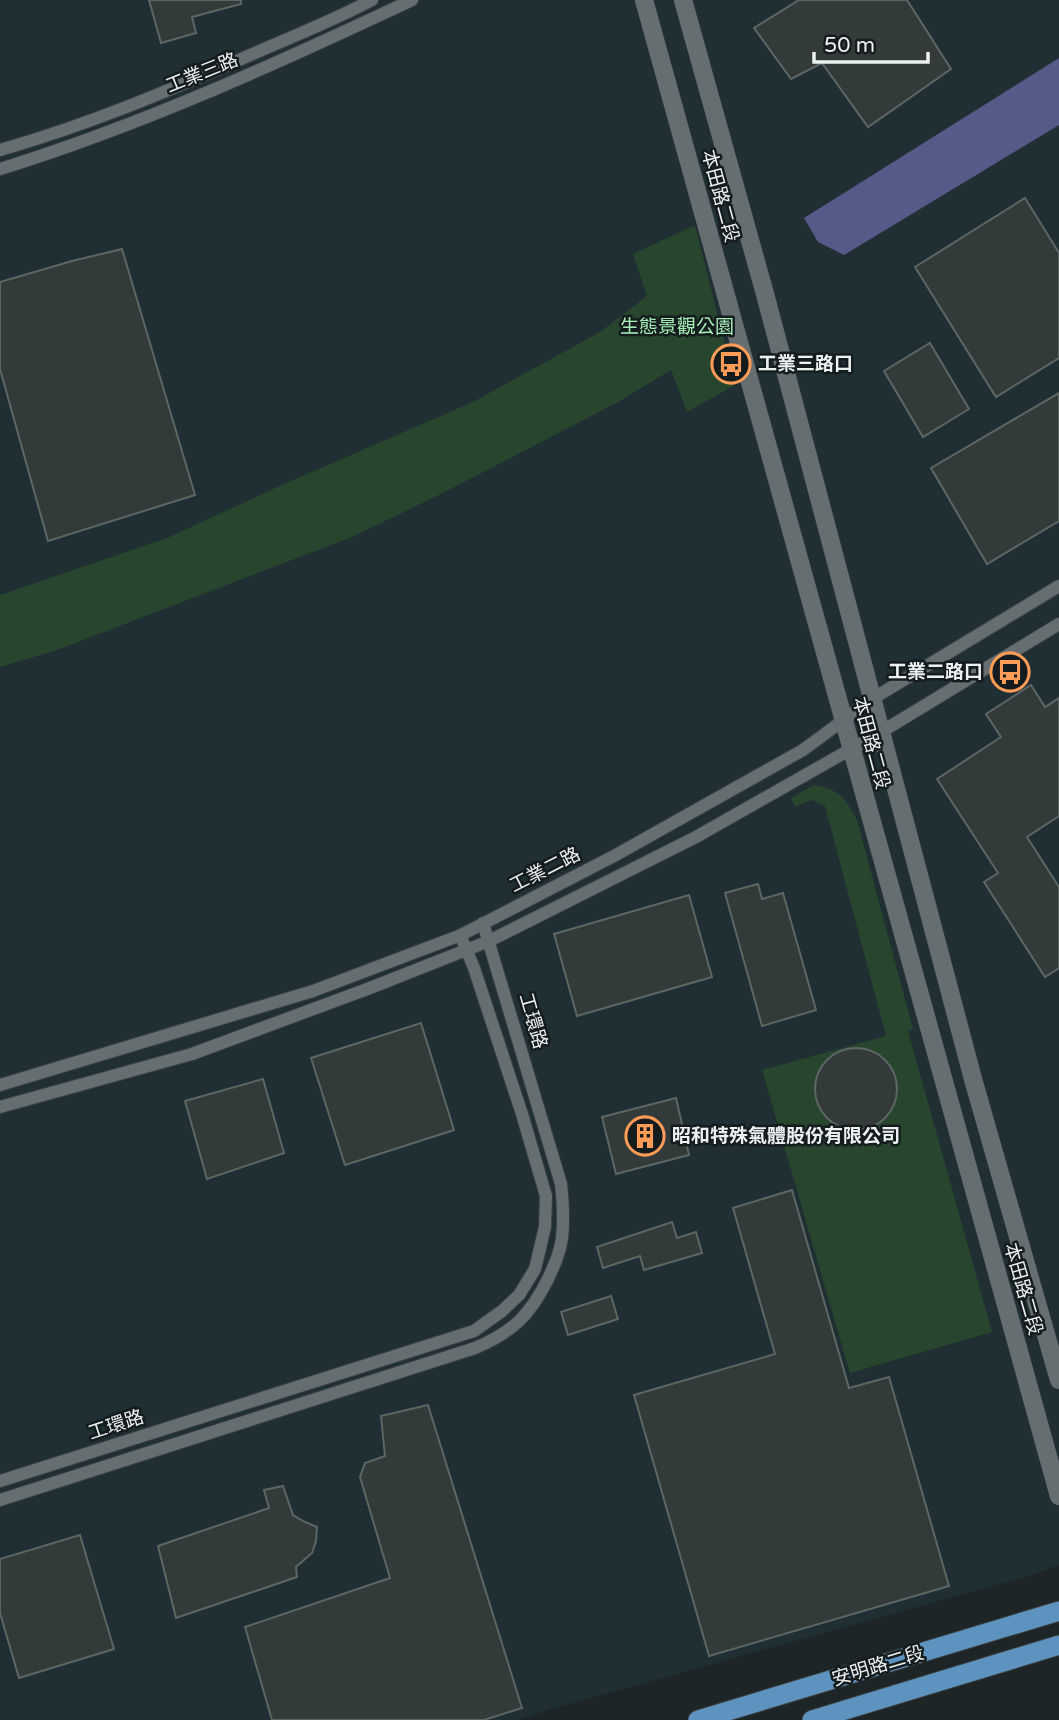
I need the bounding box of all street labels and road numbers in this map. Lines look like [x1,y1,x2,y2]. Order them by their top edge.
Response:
street label: 工業三路 [163,49,241,97]
street label: 本田路二段 [697,147,743,245]
street label: 本田路二段 [848,694,894,792]
street label: 工業二路 [506,843,584,897]
street label: 工環路 [515,991,551,1051]
street label: 本田路二段 [999,1240,1047,1338]
street label: 工環路 [85,1406,147,1444]
street label: 安明路二段 [829,1642,927,1690]

